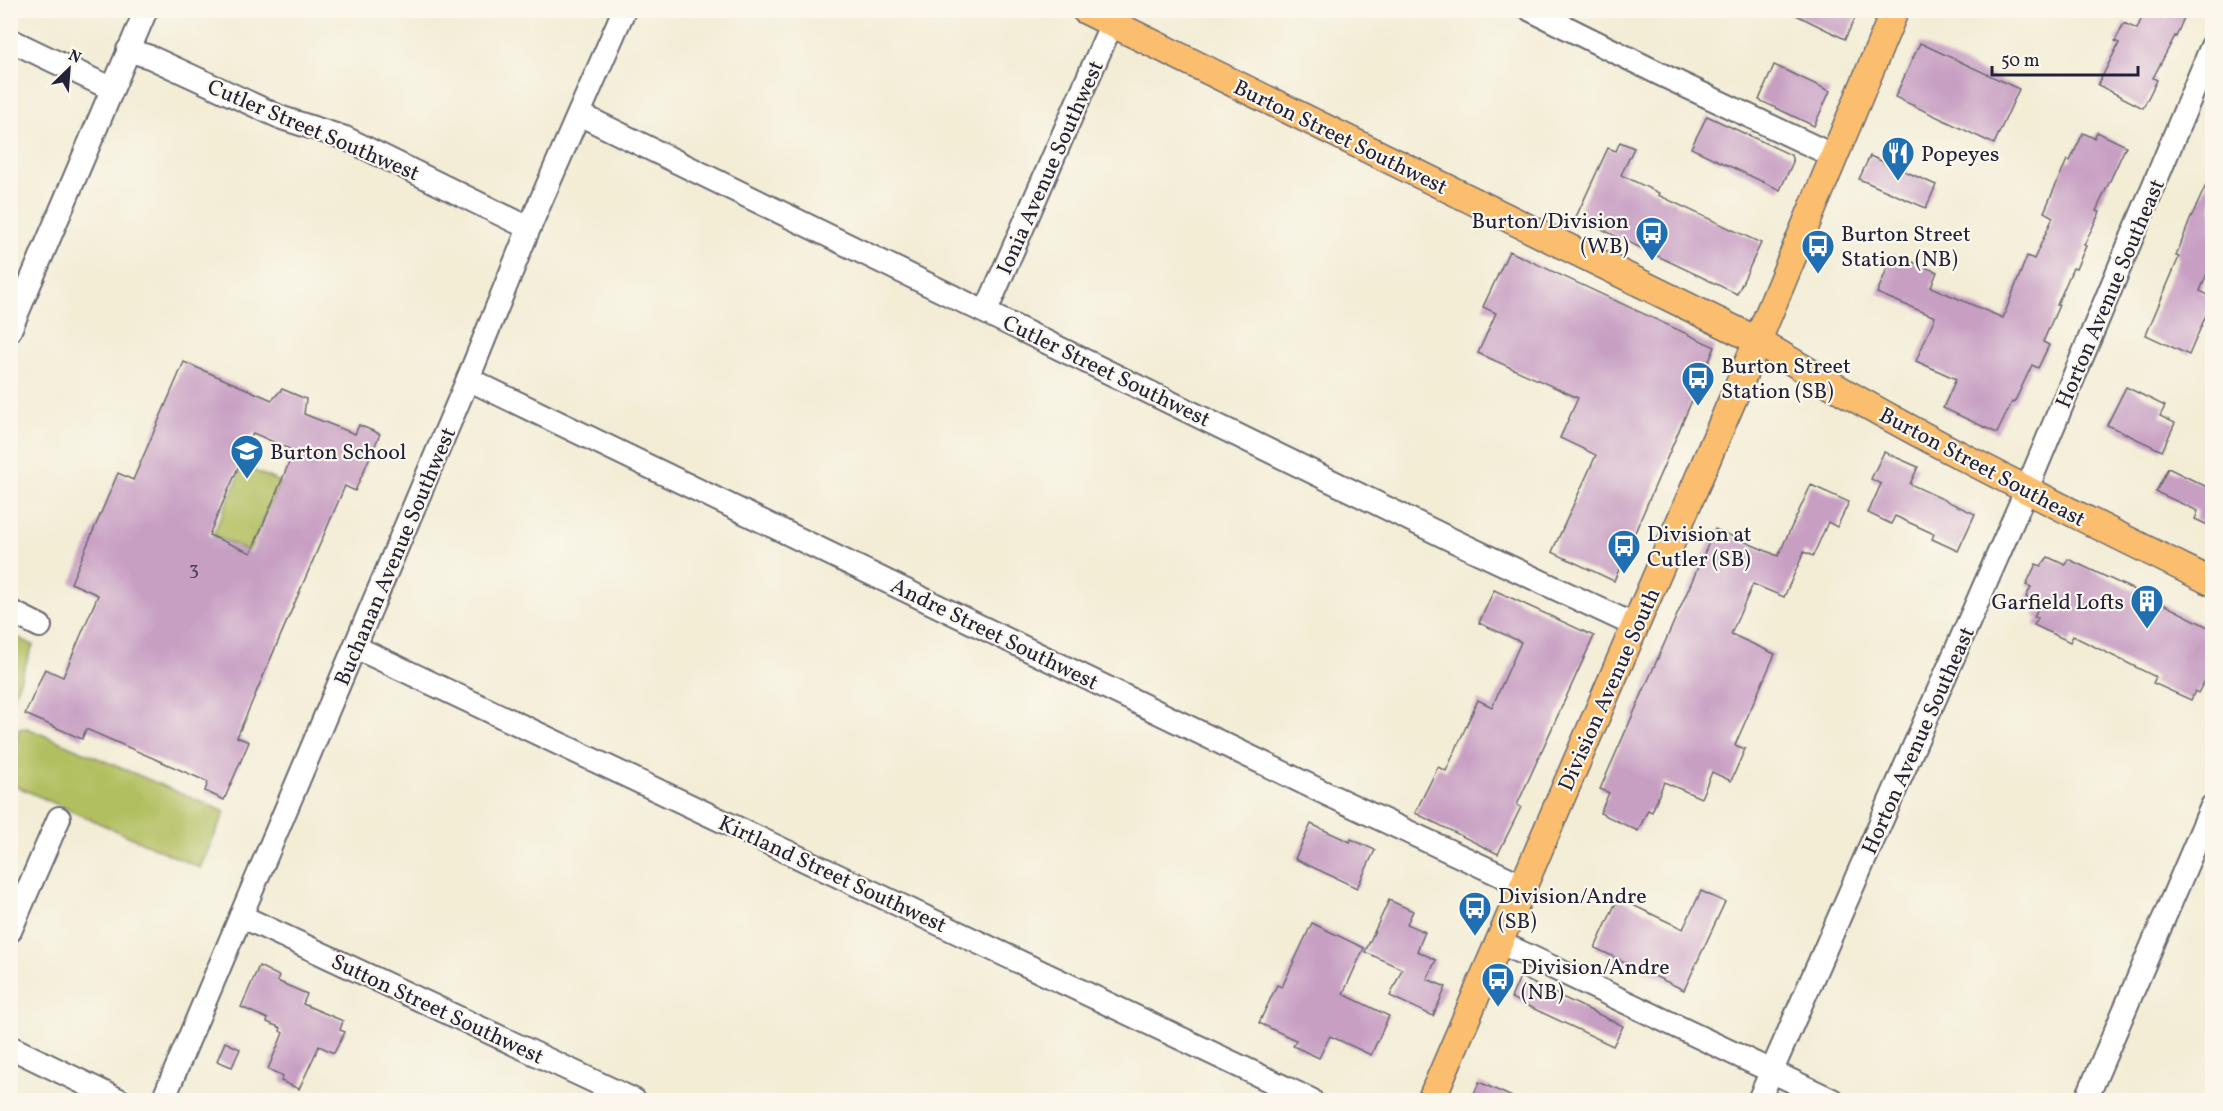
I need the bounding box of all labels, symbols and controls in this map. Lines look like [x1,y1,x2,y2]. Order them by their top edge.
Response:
north arrow [39,39,99,99]
scale bar [1992,39,2138,77]
text: N [65,45,85,70]
text: 50 m [2001,49,2040,74]
street label: Ionia Avenue Southwest [990,56,1113,280]
street label: Cutler Street Southwest [202,73,424,190]
street label: Burton Street Southwest [1228,73,1452,204]
restaurant icon: Popeyes [1880,135,1916,182]
place label: Popeyes [1921,140,1999,171]
street label: Horton Avenue Southeast [2049,174,2174,413]
place label: Burton/Division (WB) [1472,207,1629,263]
bus stop icon: Burton/Division (WB) [1634,215,1670,262]
place label: Burton Street Station (NB) [1841,220,1971,276]
bus stop icon: Burton Street Station (NB) [1800,228,1836,275]
street label: Cutler Street Southwest [997,308,1215,436]
place label: Burton Street Station (SB) [1721,352,1851,408]
bus stop icon: Burton Street Station (SB) [1680,360,1716,407]
street label: Burton Street Southeast [1873,401,2091,536]
street label: Buchanan Avenue Southwest [328,423,465,691]
school or university icon: Burton School [229,433,265,480]
place label: Burton School [270,438,406,469]
place label: Division at Cutler (SB) [1647,520,1752,576]
bus stop icon: Division at Cutler (SB) [1606,528,1642,575]
house number: 3 [189,556,199,584]
street label: Andre Street Southwest [885,571,1103,699]
street label: Division Avenue South [1551,583,1669,797]
building icon: Garfield Lofts [2129,583,2165,630]
place label: Garfield Lofts [1992,588,2124,619]
street label: Horton Avenue Southeast [1855,622,1984,860]
street label: Kirtland Street Southwest [713,809,951,942]
place label: Division/Andre (SB) [1498,882,1647,938]
bus stop icon: Division/Andre (SB) [1457,890,1493,937]
street label: Sutton Street Southwest [326,947,549,1073]
place label: Division/Andre (NB) [1521,953,1670,1009]
bus stop icon: Division/Andre (NB) [1480,961,1516,1008]

